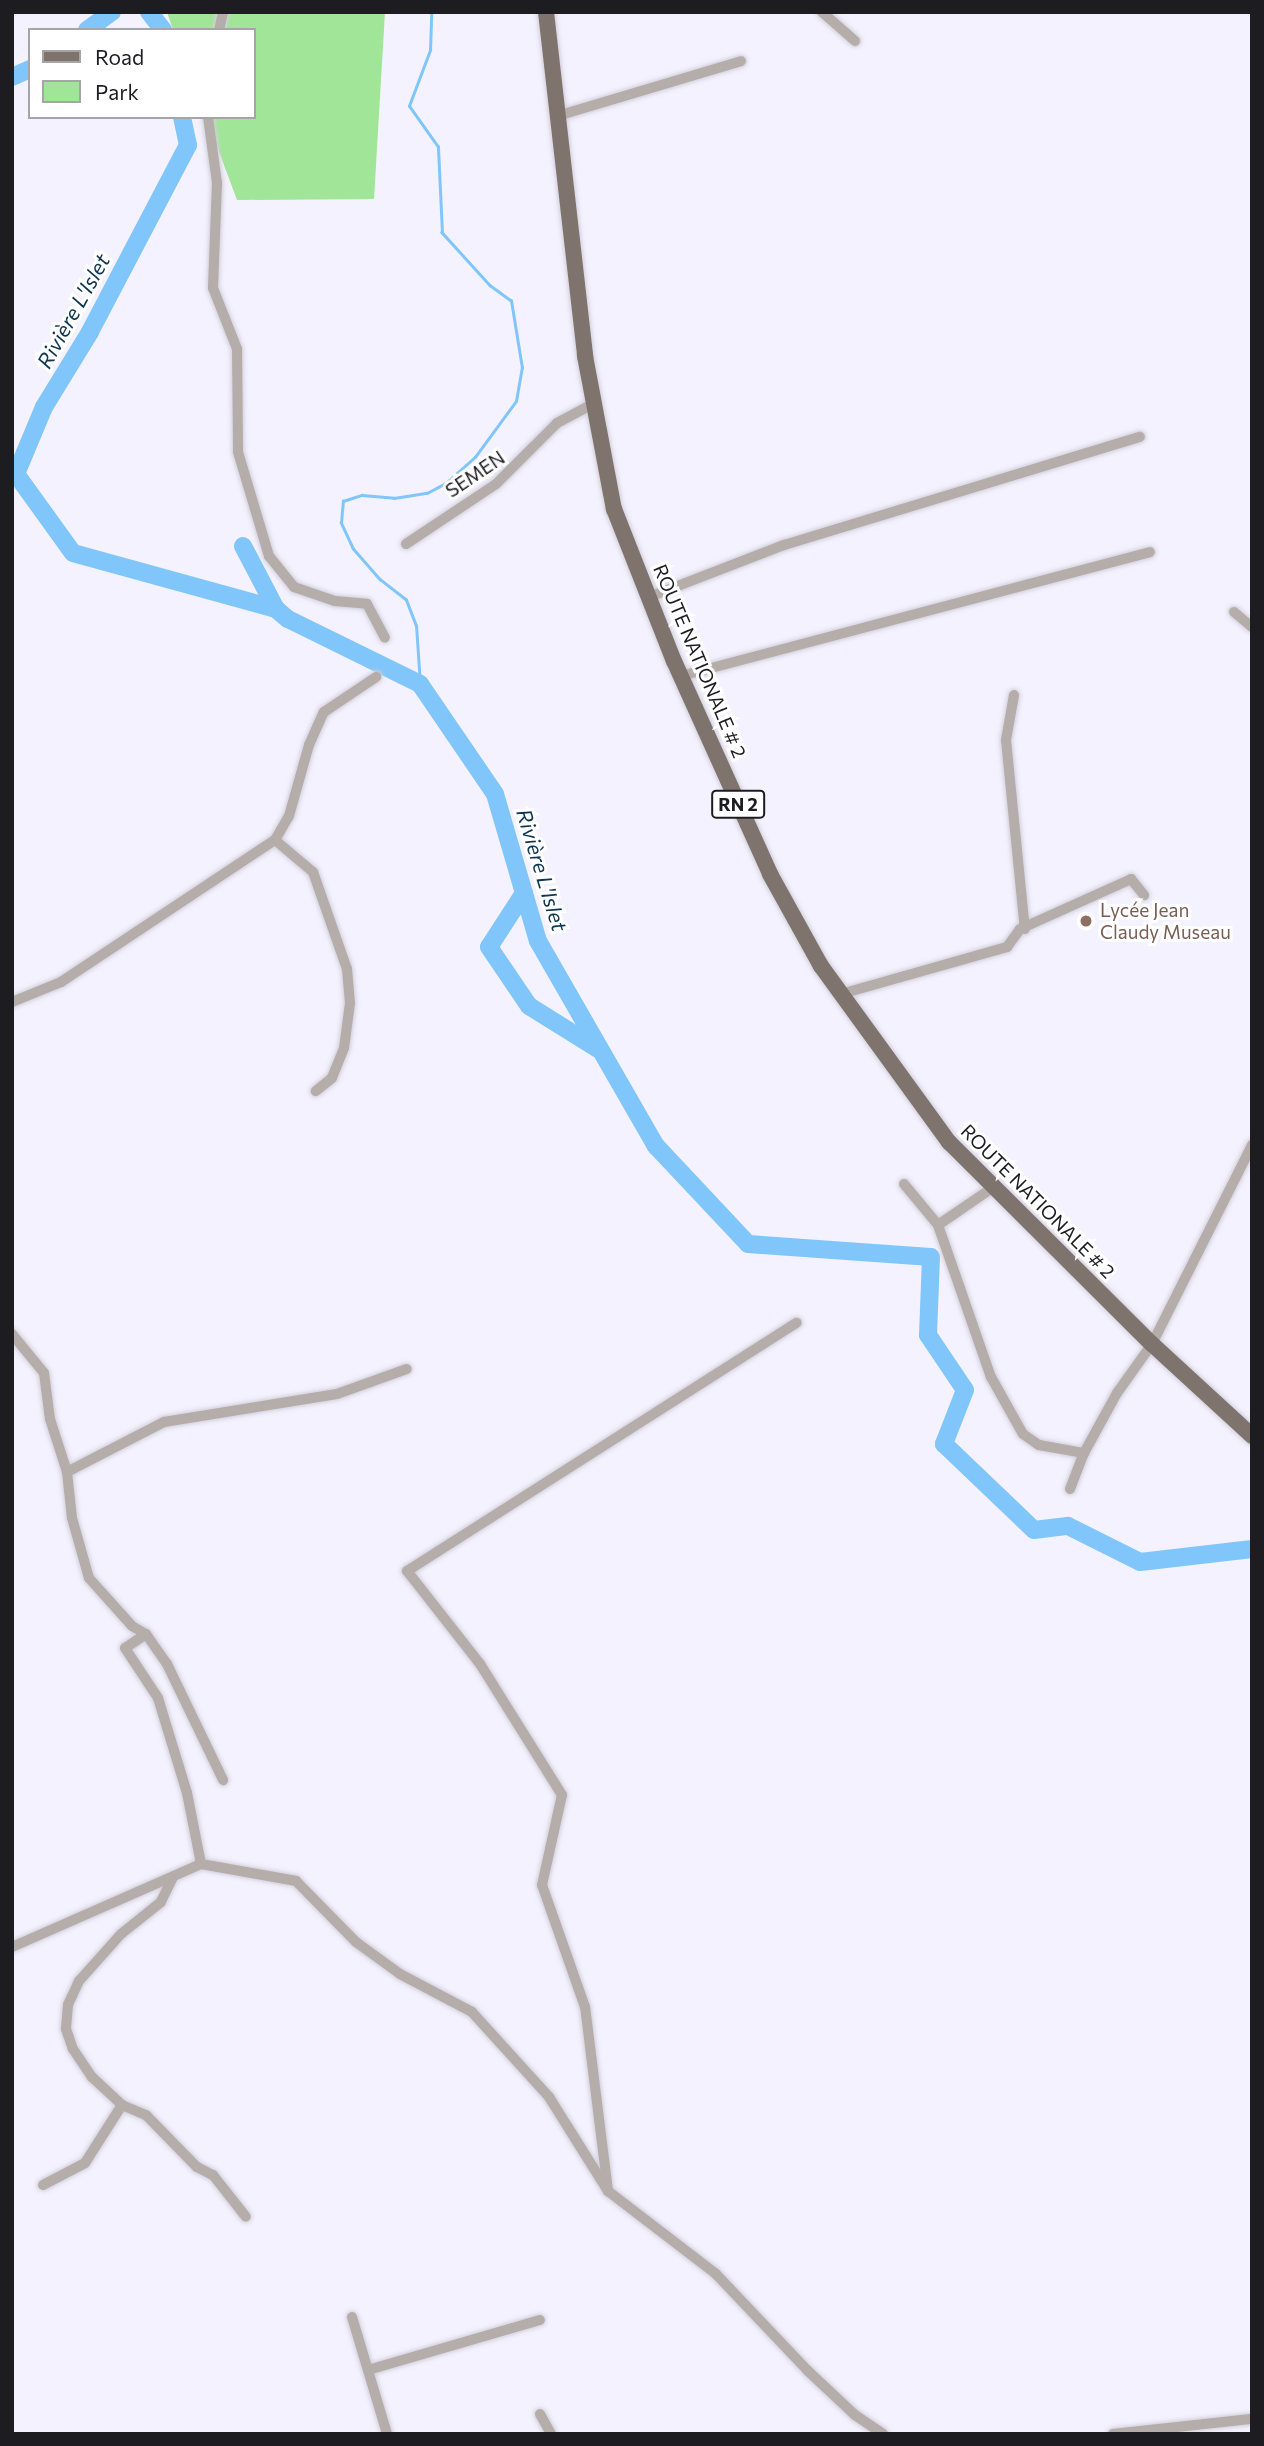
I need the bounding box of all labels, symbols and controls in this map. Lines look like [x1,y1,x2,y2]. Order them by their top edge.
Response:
legend [28,28,256,119]
text: Road [95,44,144,69]
text: Park [95,79,139,104]
water label: Rivière L'Islet [31,250,115,372]
street label: SEMEN [441,446,509,502]
street label: ROUTE NATIONALE # 2 [649,561,751,761]
road number: RN 2 [710,790,766,818]
water label: Rivière L'Islet [511,806,573,934]
place label: Lycée Jean Claudy Museau [1100,899,1231,943]
marker: Lycée Jean Claudy Museau [1078,913,1094,929]
street label: ROUTE NATIONALE # 2 [956,1119,1120,1283]

